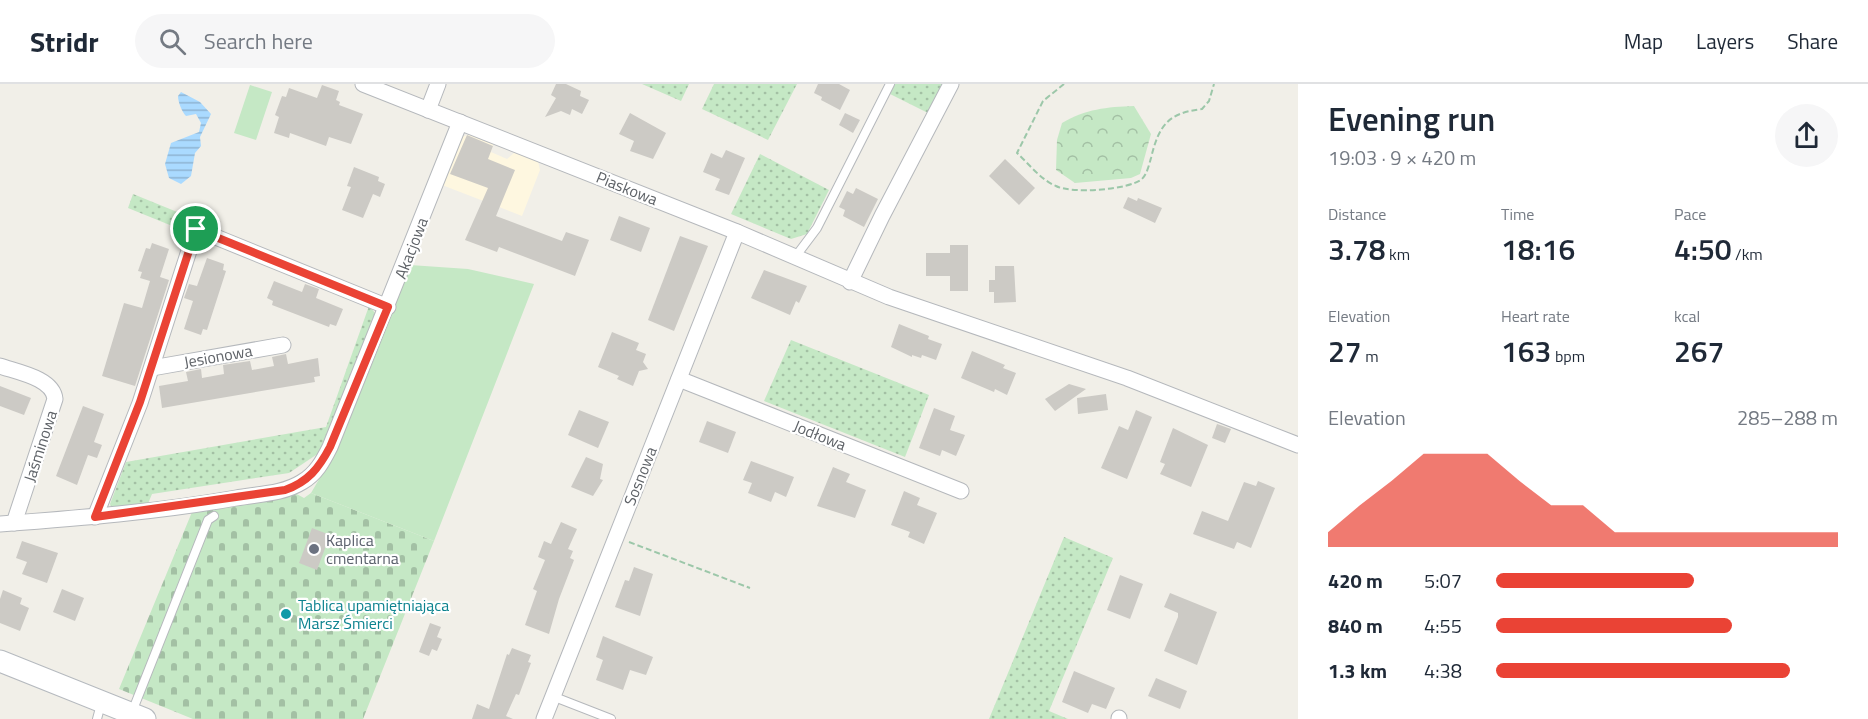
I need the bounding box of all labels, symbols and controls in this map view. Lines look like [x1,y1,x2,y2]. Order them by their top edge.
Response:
search box [135,14,555,68]
text: Stridr [30,20,99,63]
text: Search here [204,24,313,58]
icon: search [156,25,189,58]
text: Map [1624,25,1663,57]
text: Layers [1696,25,1754,57]
text: Share [1787,25,1838,57]
text: Evening run [1328,94,1495,144]
button: share [1775,104,1838,167]
text: 19:03 · 9 × 420 m [1328,142,1476,173]
street label: Piaskowa [593,165,661,211]
text: Distance [1328,202,1386,226]
text: Time [1501,202,1534,226]
text: Pace [1674,202,1706,226]
pin [170,203,221,254]
icon: arrive [179,212,212,245]
street label: Akacjowa [388,214,434,282]
text: 3.78 [1328,226,1386,272]
text: 18:16 [1501,226,1575,272]
text: 4:50 [1674,226,1732,272]
text: km [1386,242,1410,266]
text: /km [1732,242,1763,266]
text: Elevation [1328,304,1390,328]
text: Heart rate [1501,304,1570,328]
text: kcal [1674,304,1700,328]
text: 27 [1328,328,1362,374]
text: 163 [1501,328,1551,374]
text: 267 [1674,328,1724,374]
street label: Jesionowa [182,338,254,374]
text: m [1362,344,1379,368]
text: bpm [1551,344,1585,368]
text: Elevation [1328,402,1406,433]
text: 285–288 m [1737,402,1838,433]
street label: Jaśminowa [17,407,63,485]
street label: Jodłowa [790,414,850,456]
street label: Sosnowa [617,443,663,509]
place label: Kaplica cmentarna [326,528,399,570]
marker: Kaplica cmentarna [307,542,321,556]
text: 420 m [1328,565,1383,596]
text: 5:07 [1424,565,1462,596]
place label: Tablica upamiętniająca Marsz Śmierci [298,593,449,635]
marker: Tablica upamiętniająca Marsz Śmierci [279,607,293,621]
text: 840 m [1328,610,1383,641]
text: 4:55 [1424,610,1462,641]
text: 1.3 km [1328,655,1387,686]
text: 4:38 [1424,655,1462,686]

